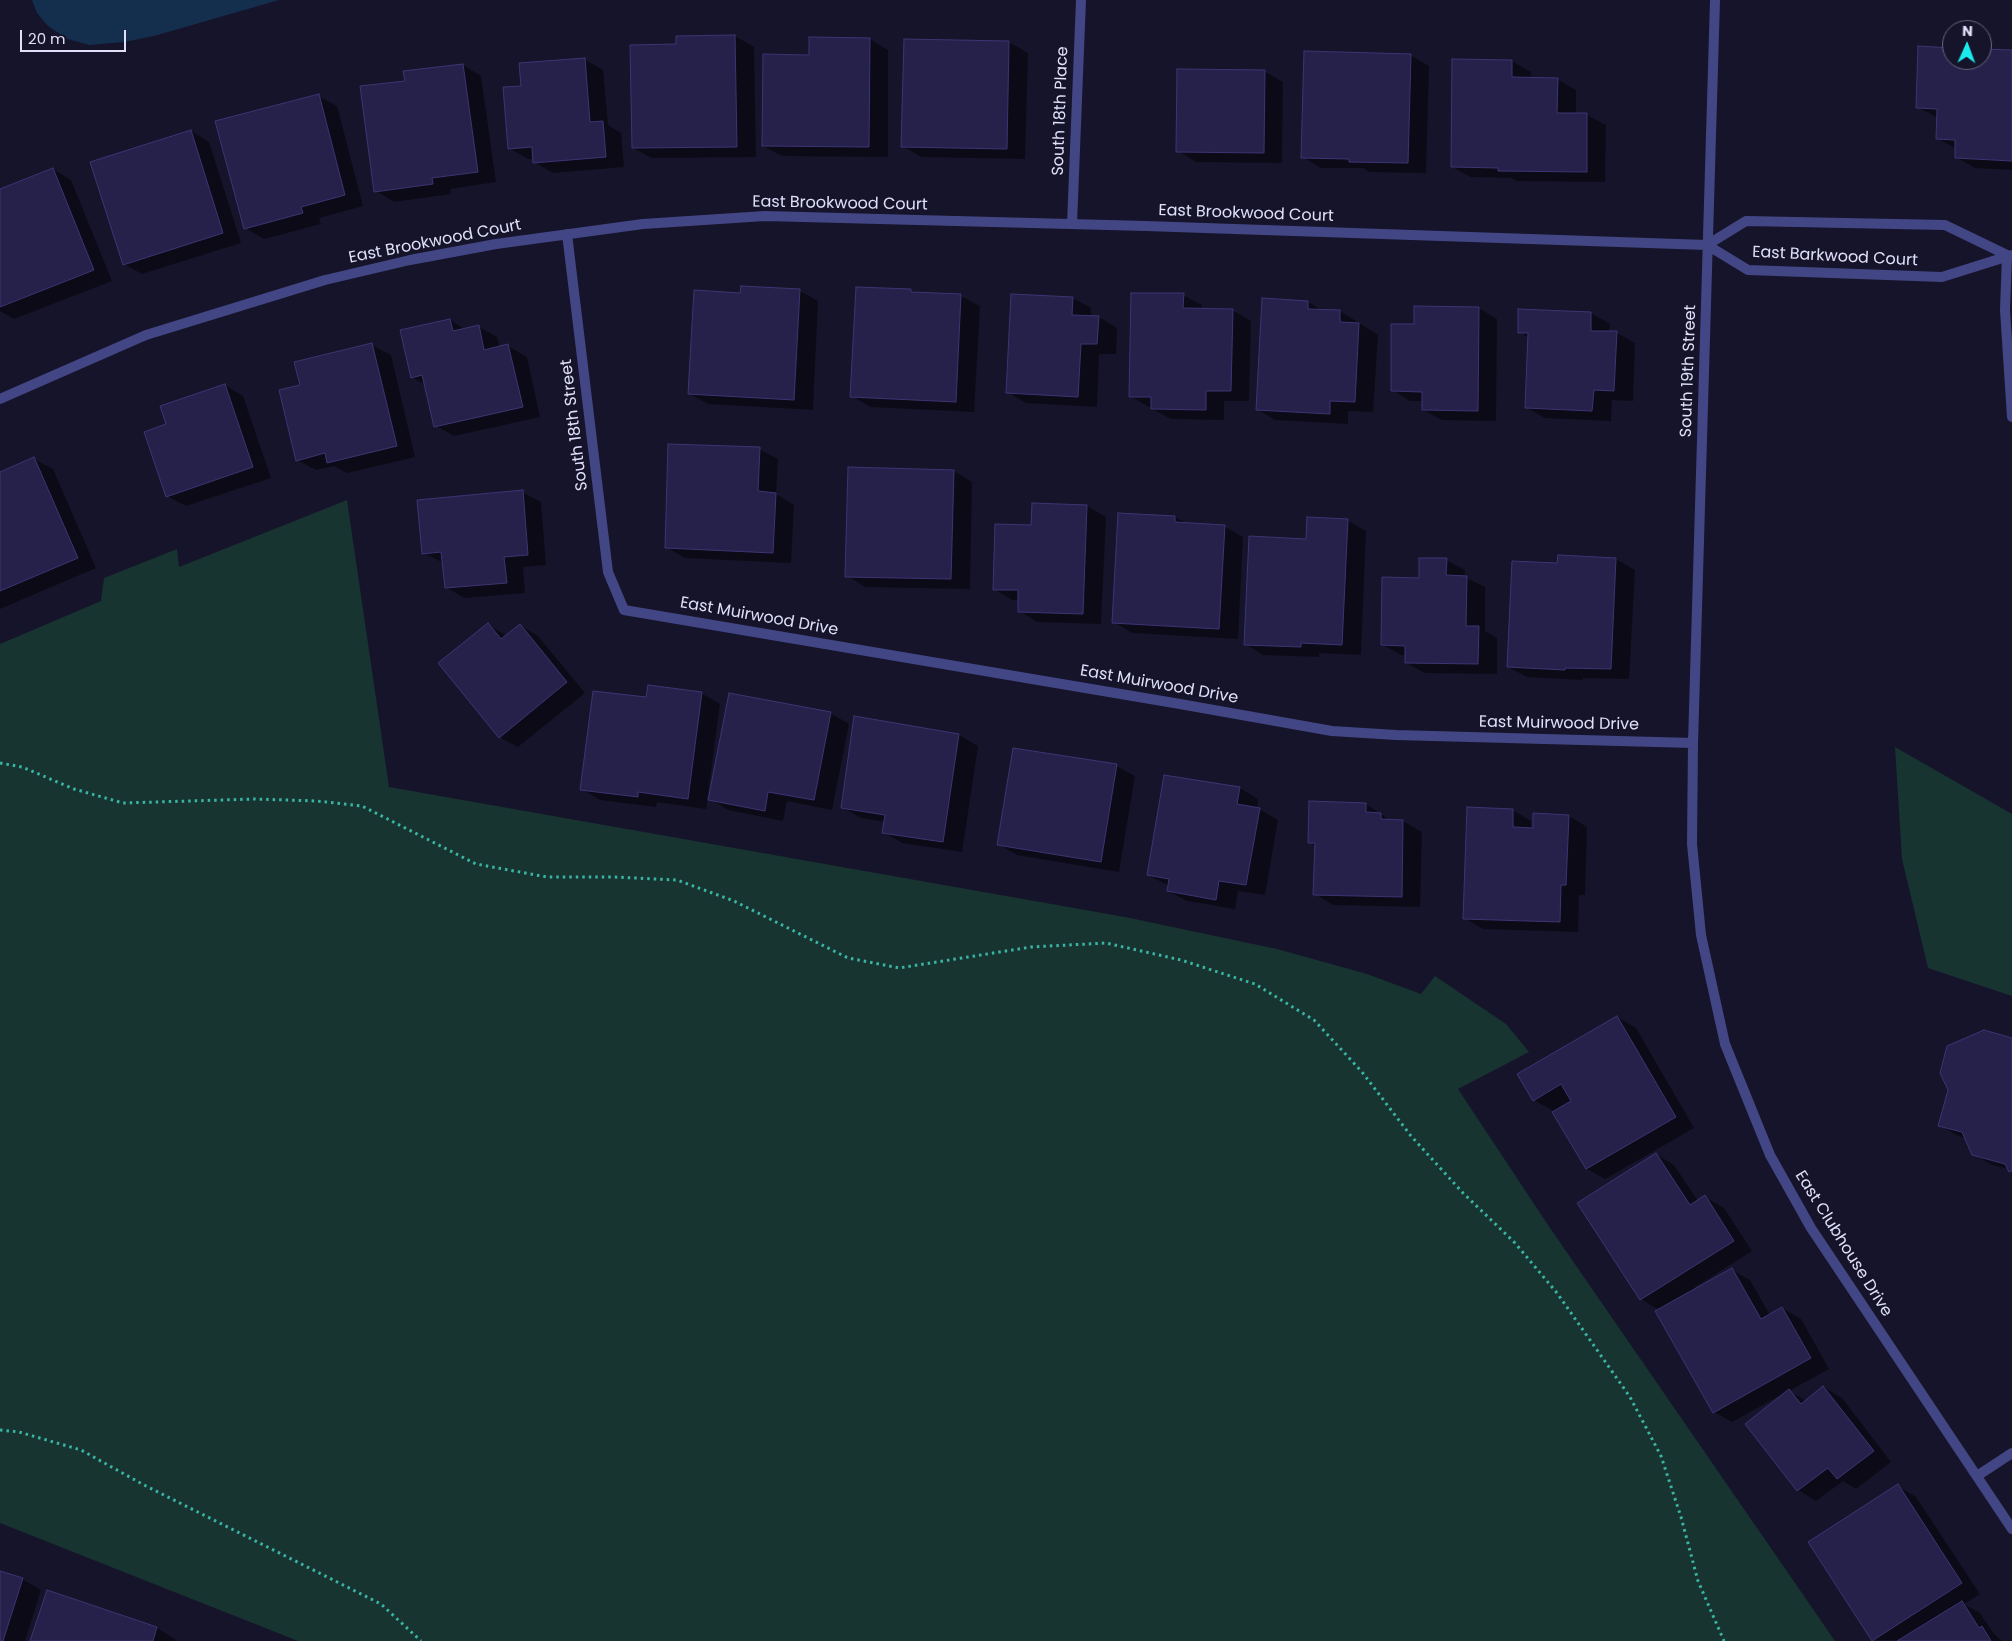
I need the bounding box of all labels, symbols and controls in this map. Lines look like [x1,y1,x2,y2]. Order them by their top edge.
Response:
scale bar [22,20,129,52]
north arrow [1942,20,1992,70]
text: N [1962,21,1973,41]
text: 20 m [28,28,66,49]
street label: South 18th Place [1049,46,1073,176]
street label: East Brookwood Court [752,193,928,215]
street label: East Brookwood Court [1158,201,1334,227]
street label: East Brookwood Court [347,216,523,268]
street label: East Barkwood Court [1752,243,1918,271]
street label: South 19th Street [1677,304,1701,438]
street label: South 18th Street [557,358,593,492]
street label: East Muirwood Drive [678,594,840,640]
street label: East Muirwood Drive [1078,662,1240,708]
street label: East Muirwood Drive [1479,713,1639,735]
street label: East Clubhouse Drive [1790,1168,1896,1320]

